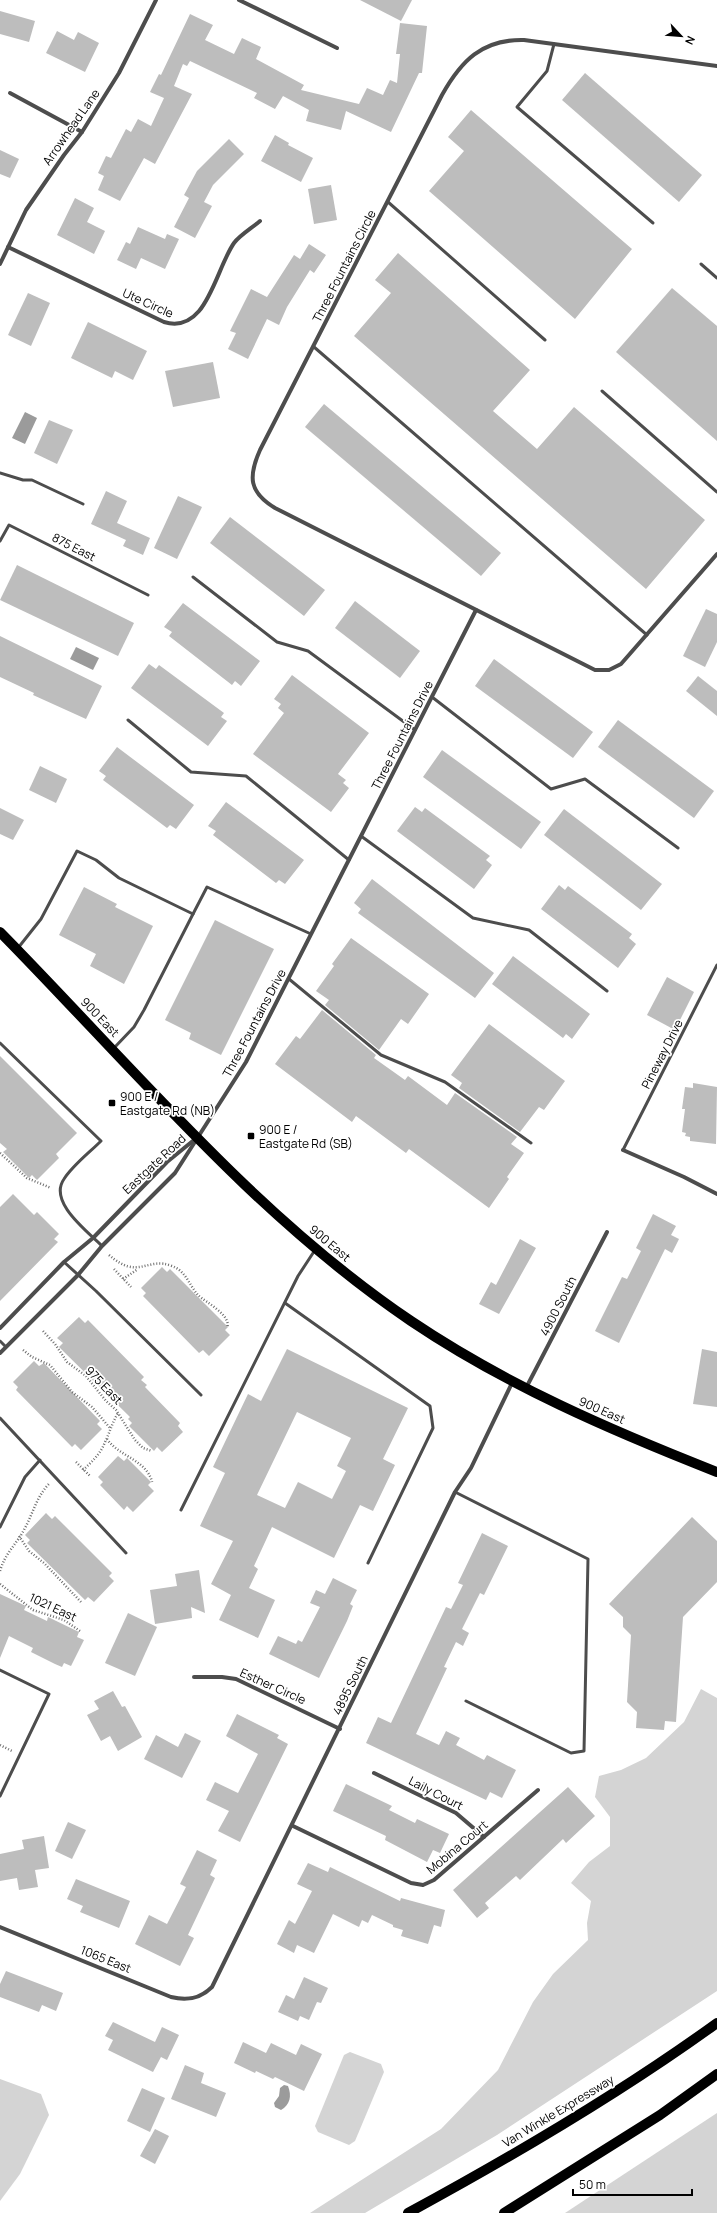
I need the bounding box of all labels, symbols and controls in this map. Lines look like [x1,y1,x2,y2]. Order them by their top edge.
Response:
north arrow [661,16,701,56]
text: N [682,34,699,48]
street label: Arrowhead Lane [38,86,104,168]
street label: Three Fountains Circle [308,207,380,325]
street label: Ute Circle [120,284,176,322]
street label: 875 East [49,529,99,565]
street label: Three Fountains Drive [367,678,437,792]
street label: Three Fountains Drive [218,966,290,1080]
street label: 900 East [77,993,123,1041]
street label: Pineway Drive [637,1016,687,1092]
place label: 900 E / Eastgate Rd (NB) [120,1088,215,1119]
marker: 900 E / Eastgate Rd (NB) [107,1098,117,1108]
place label: 900 E / Eastgate Rd (SB) [259,1121,353,1152]
street label: Eastgate Road [119,1130,189,1198]
marker: 900 E / Eastgate Rd (SB) [246,1131,256,1141]
street label: 900 East [306,1221,354,1265]
street label: 4900 South [536,1273,580,1339]
street label: 975 East [81,1362,127,1408]
street label: 900 East [576,1392,628,1428]
street label: 1021 East [27,1589,80,1625]
street label: 4895 South [328,1652,372,1718]
street label: Esther Circle [237,1664,309,1708]
street label: Laily Court [406,1772,466,1814]
street label: Mobina Court [423,1816,491,1878]
street label: 1065 East [78,1941,134,1977]
street label: Van Winkle Expressway [499,2071,618,2151]
scale bar [573,2171,692,2197]
text: 50 m [579,2176,606,2193]

